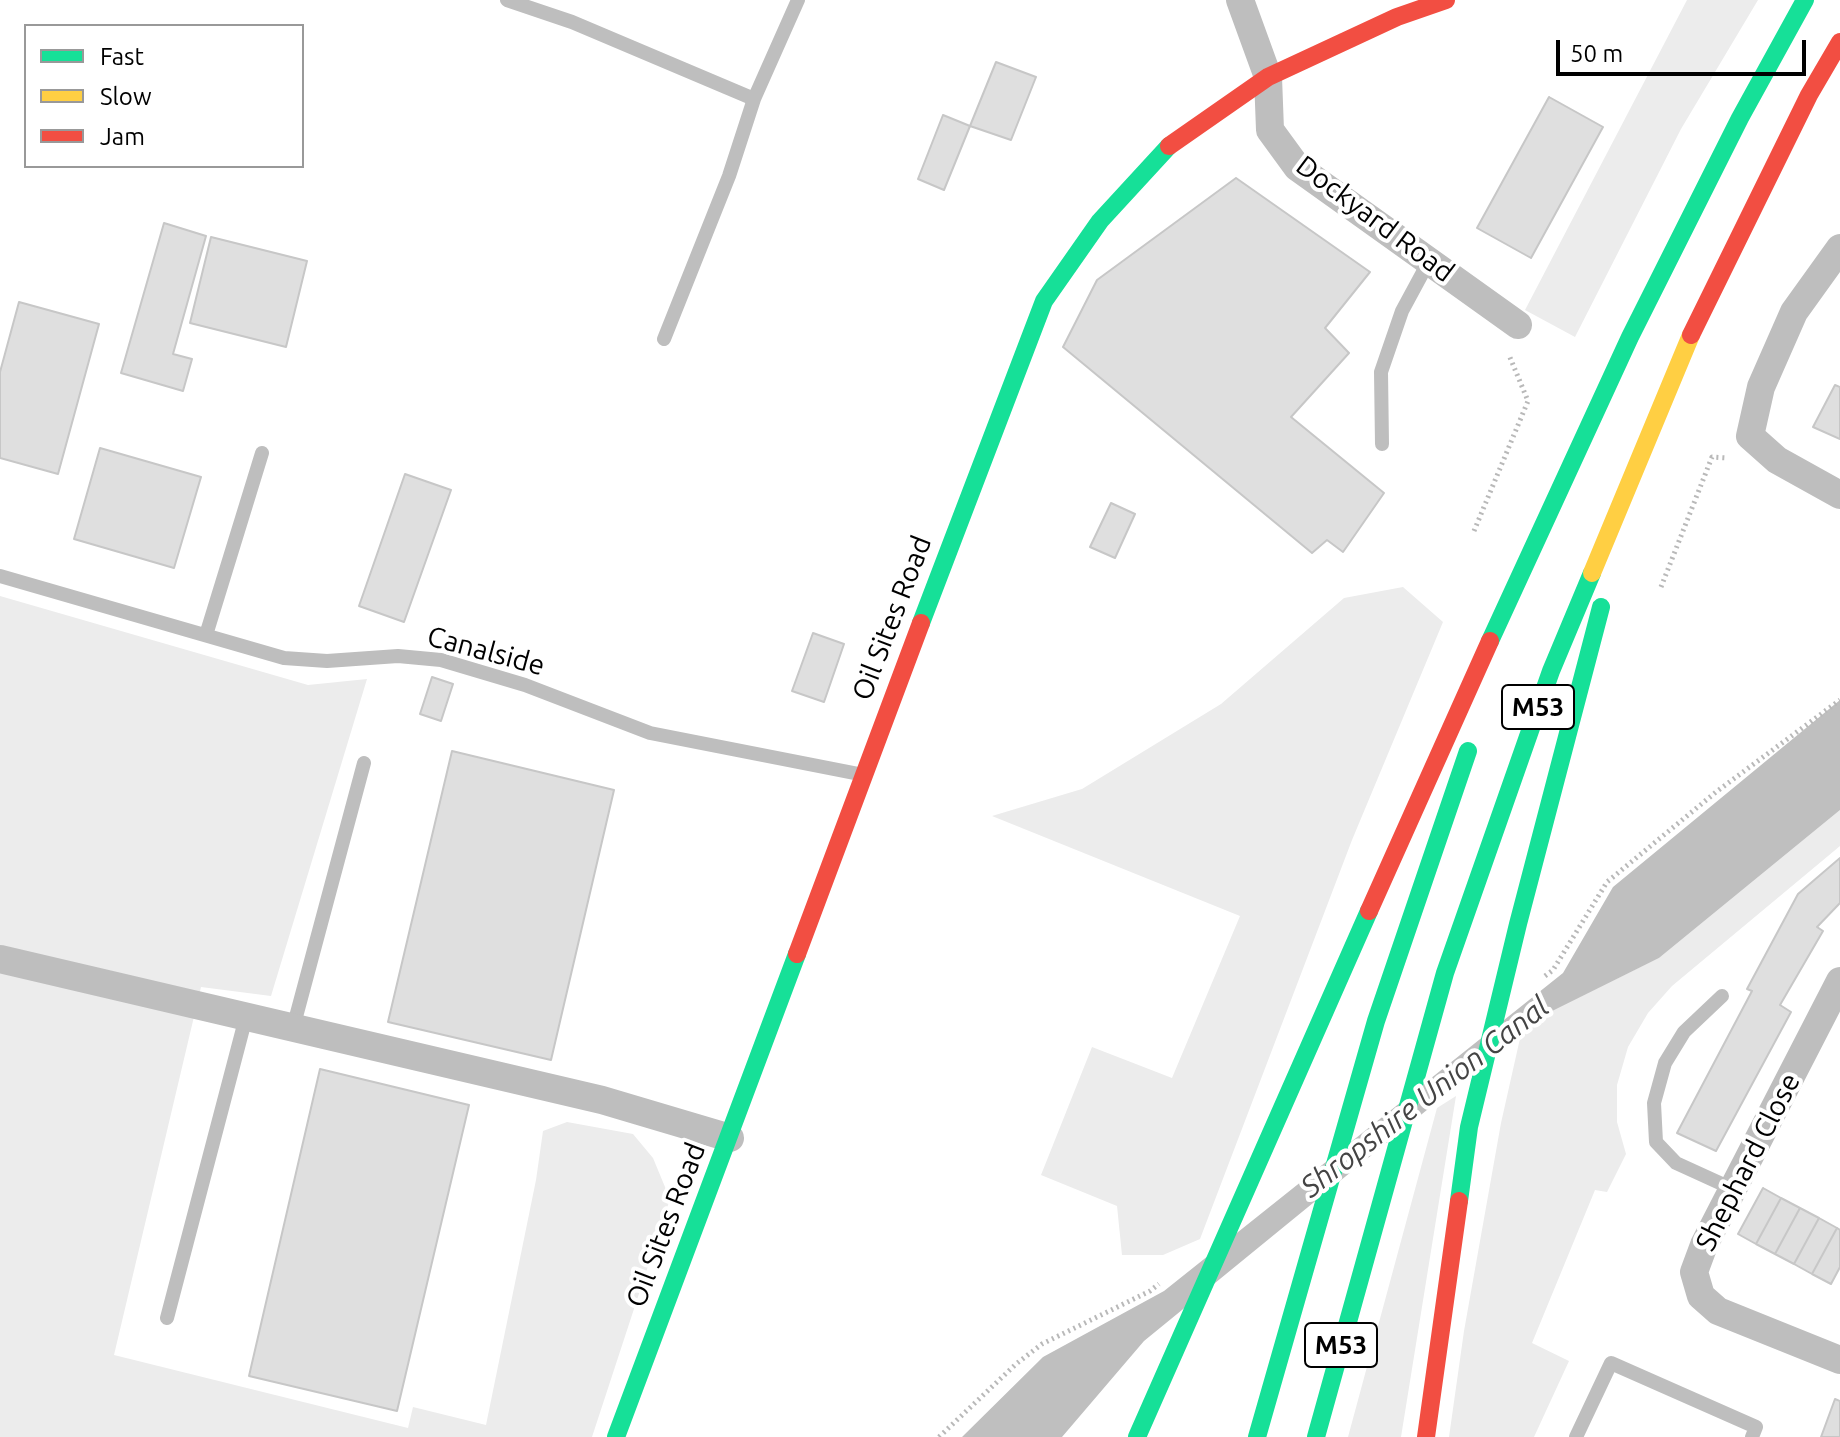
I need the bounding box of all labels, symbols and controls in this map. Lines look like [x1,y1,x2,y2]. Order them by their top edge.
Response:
legend [24,24,304,168]
scale bar [1560,24,1810,74]
text: 50 m [1570,40,1623,67]
text: Fast [100,43,144,70]
text: Slow [100,83,152,110]
text: Jam [100,123,145,150]
street label: Dockyard Road [1289,149,1461,289]
street label: Oil Sites Road [845,531,939,705]
street label: Canalside [424,619,548,683]
road number: M53 [1502,685,1574,729]
water label: Shropshire Union Canal [1294,989,1556,1205]
street label: Shephard Close [1689,1068,1807,1256]
street label: Oil Sites Road [619,1138,713,1312]
road number: M53 [1305,1323,1377,1367]

